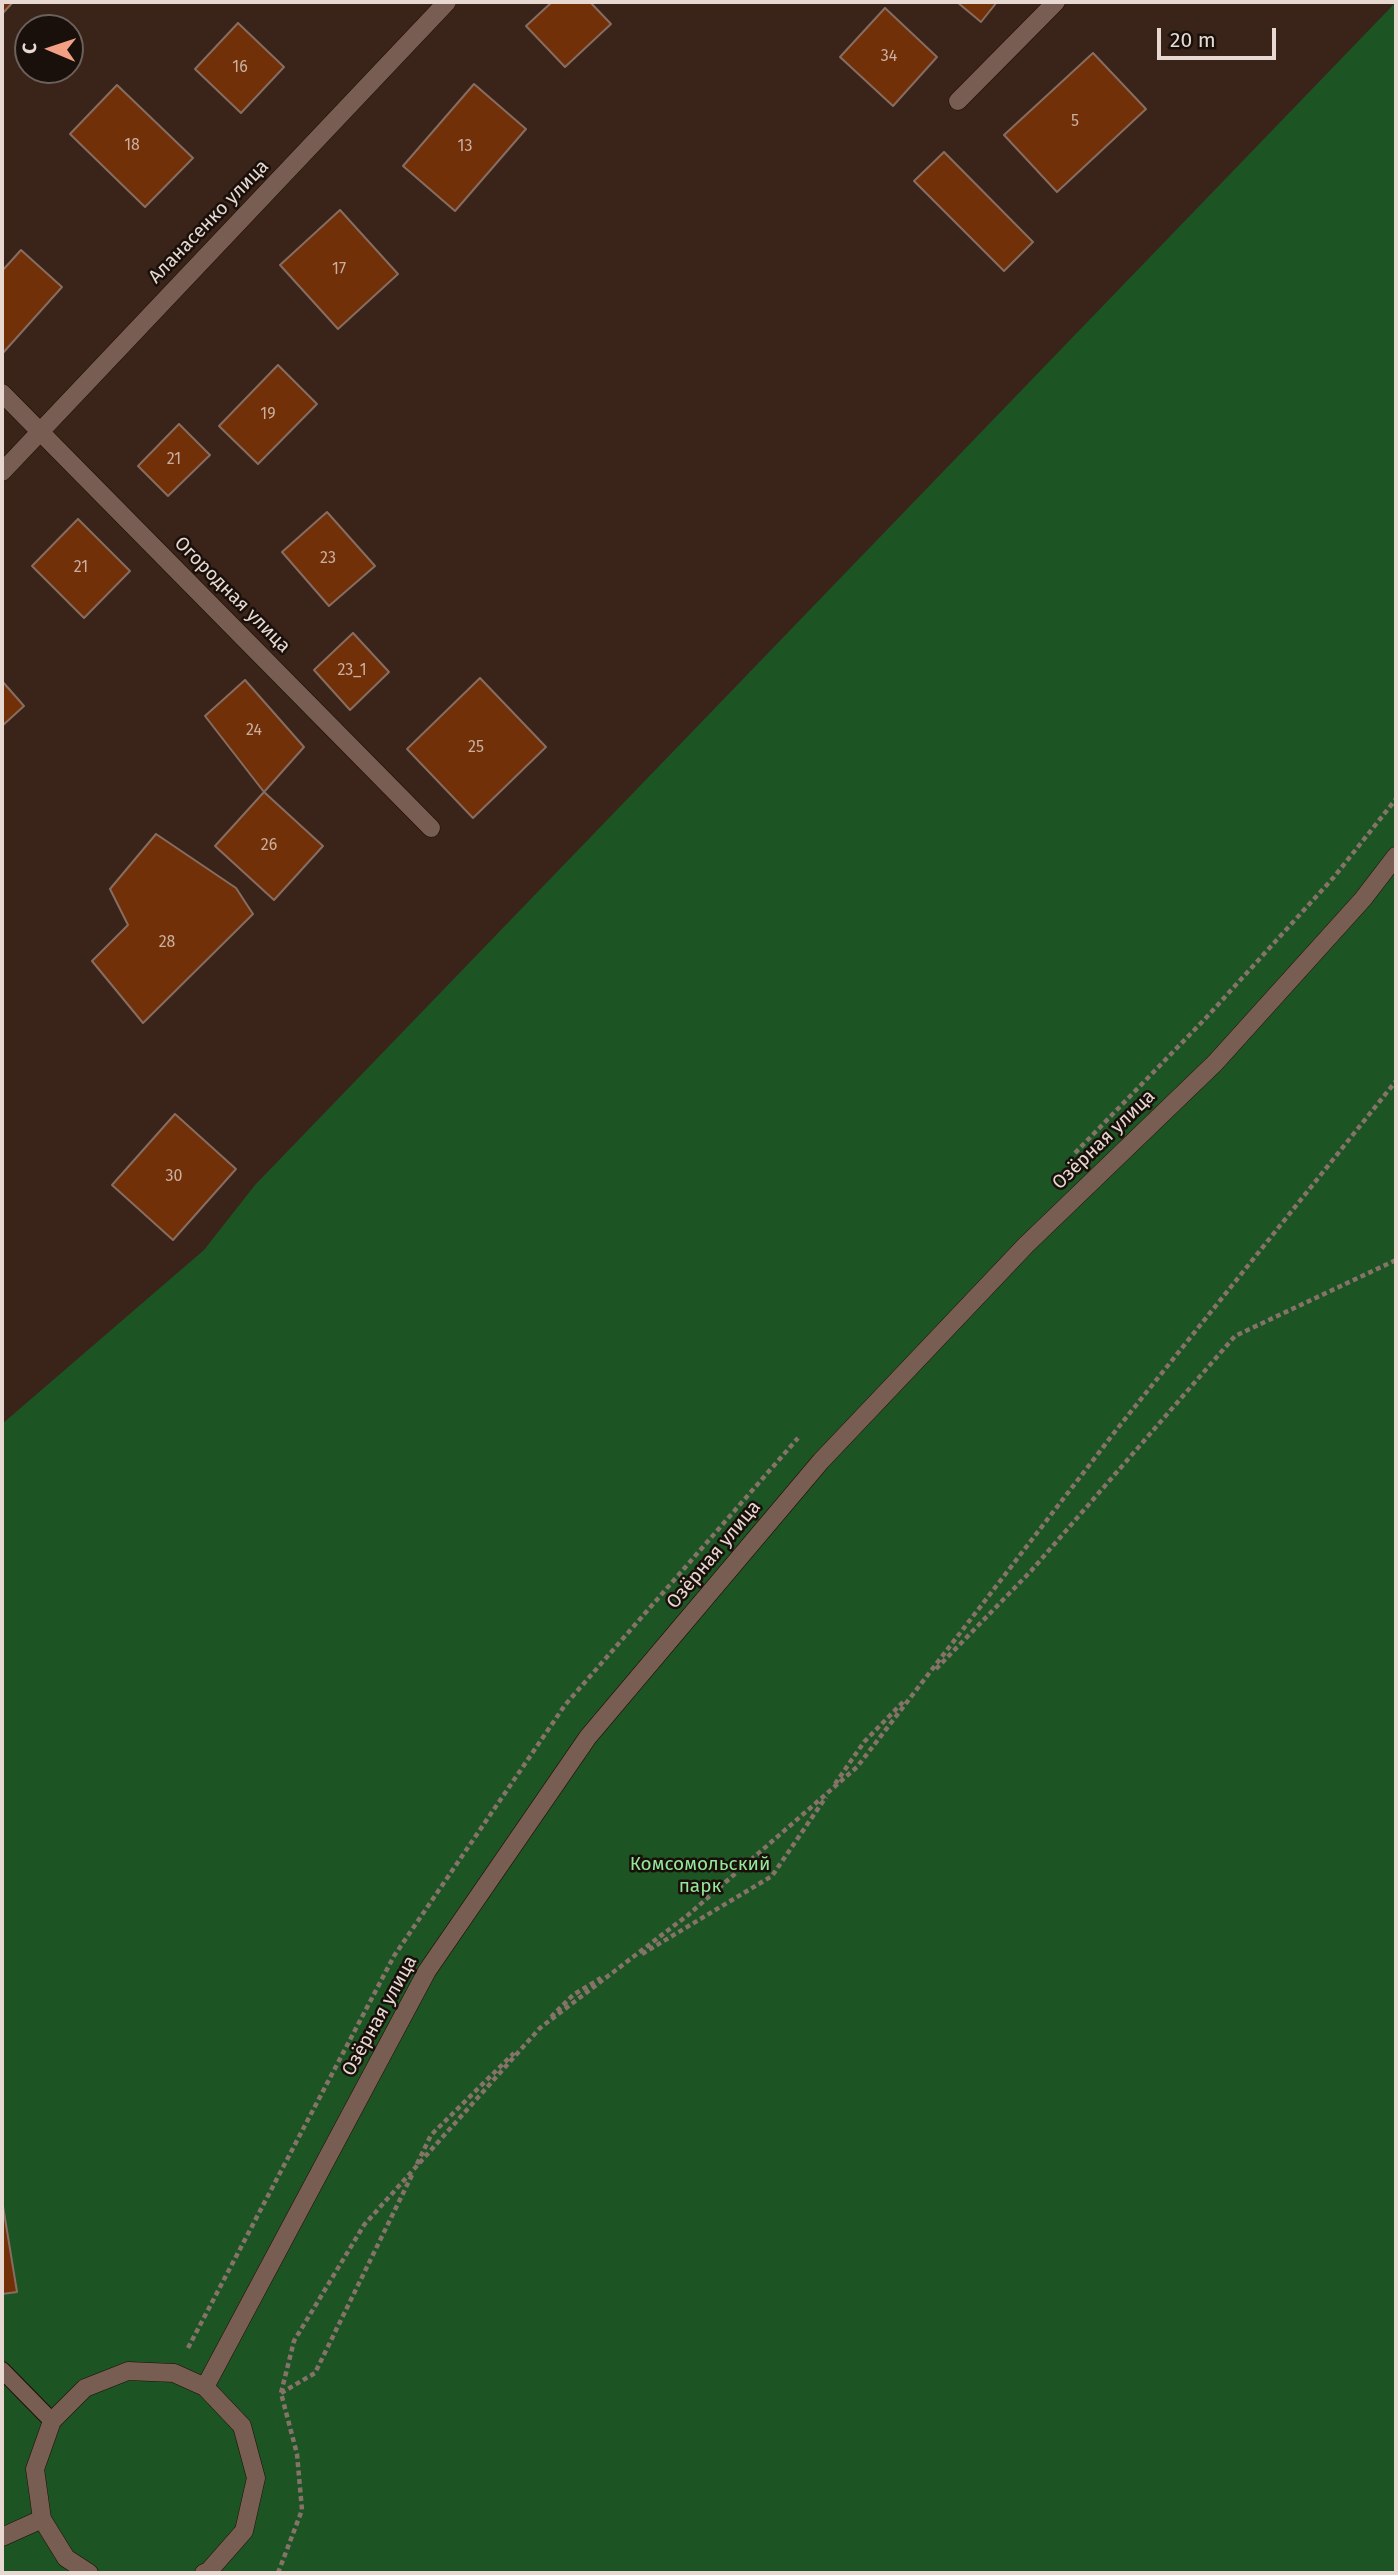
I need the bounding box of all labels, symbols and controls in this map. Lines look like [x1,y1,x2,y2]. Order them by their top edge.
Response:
north arrow [14,14,84,84]
scale bar [1160,14,1279,58]
text: 20 m [1170,27,1216,53]
text: С [18,42,41,54]
house number: 34 [881,47,897,67]
house number: 16 [232,58,248,78]
house number: 5 [1071,112,1079,132]
house number: 18 [124,136,140,156]
house number: 13 [458,137,472,157]
street label: Аланасенко улица [144,156,274,288]
house number: 17 [332,260,346,280]
house number: 19 [260,405,276,425]
house number: 21 [167,450,181,470]
street label: Огородная улица [169,532,295,658]
house number: 23 [320,549,336,569]
house number: 21 [74,558,88,578]
house number: 23_1 [337,661,367,681]
house number: 24 [246,721,262,741]
house number: 25 [468,738,484,758]
house number: 26 [261,836,277,856]
house number: 28 [159,933,175,953]
street label: Озёрная улица [1048,1085,1160,1195]
house number: 30 [166,1167,182,1187]
street label: Озёрная улица [662,1496,766,1614]
park label: Комсомольский парк [630,1854,770,1898]
street label: Озёрная улица [338,1952,422,2080]

